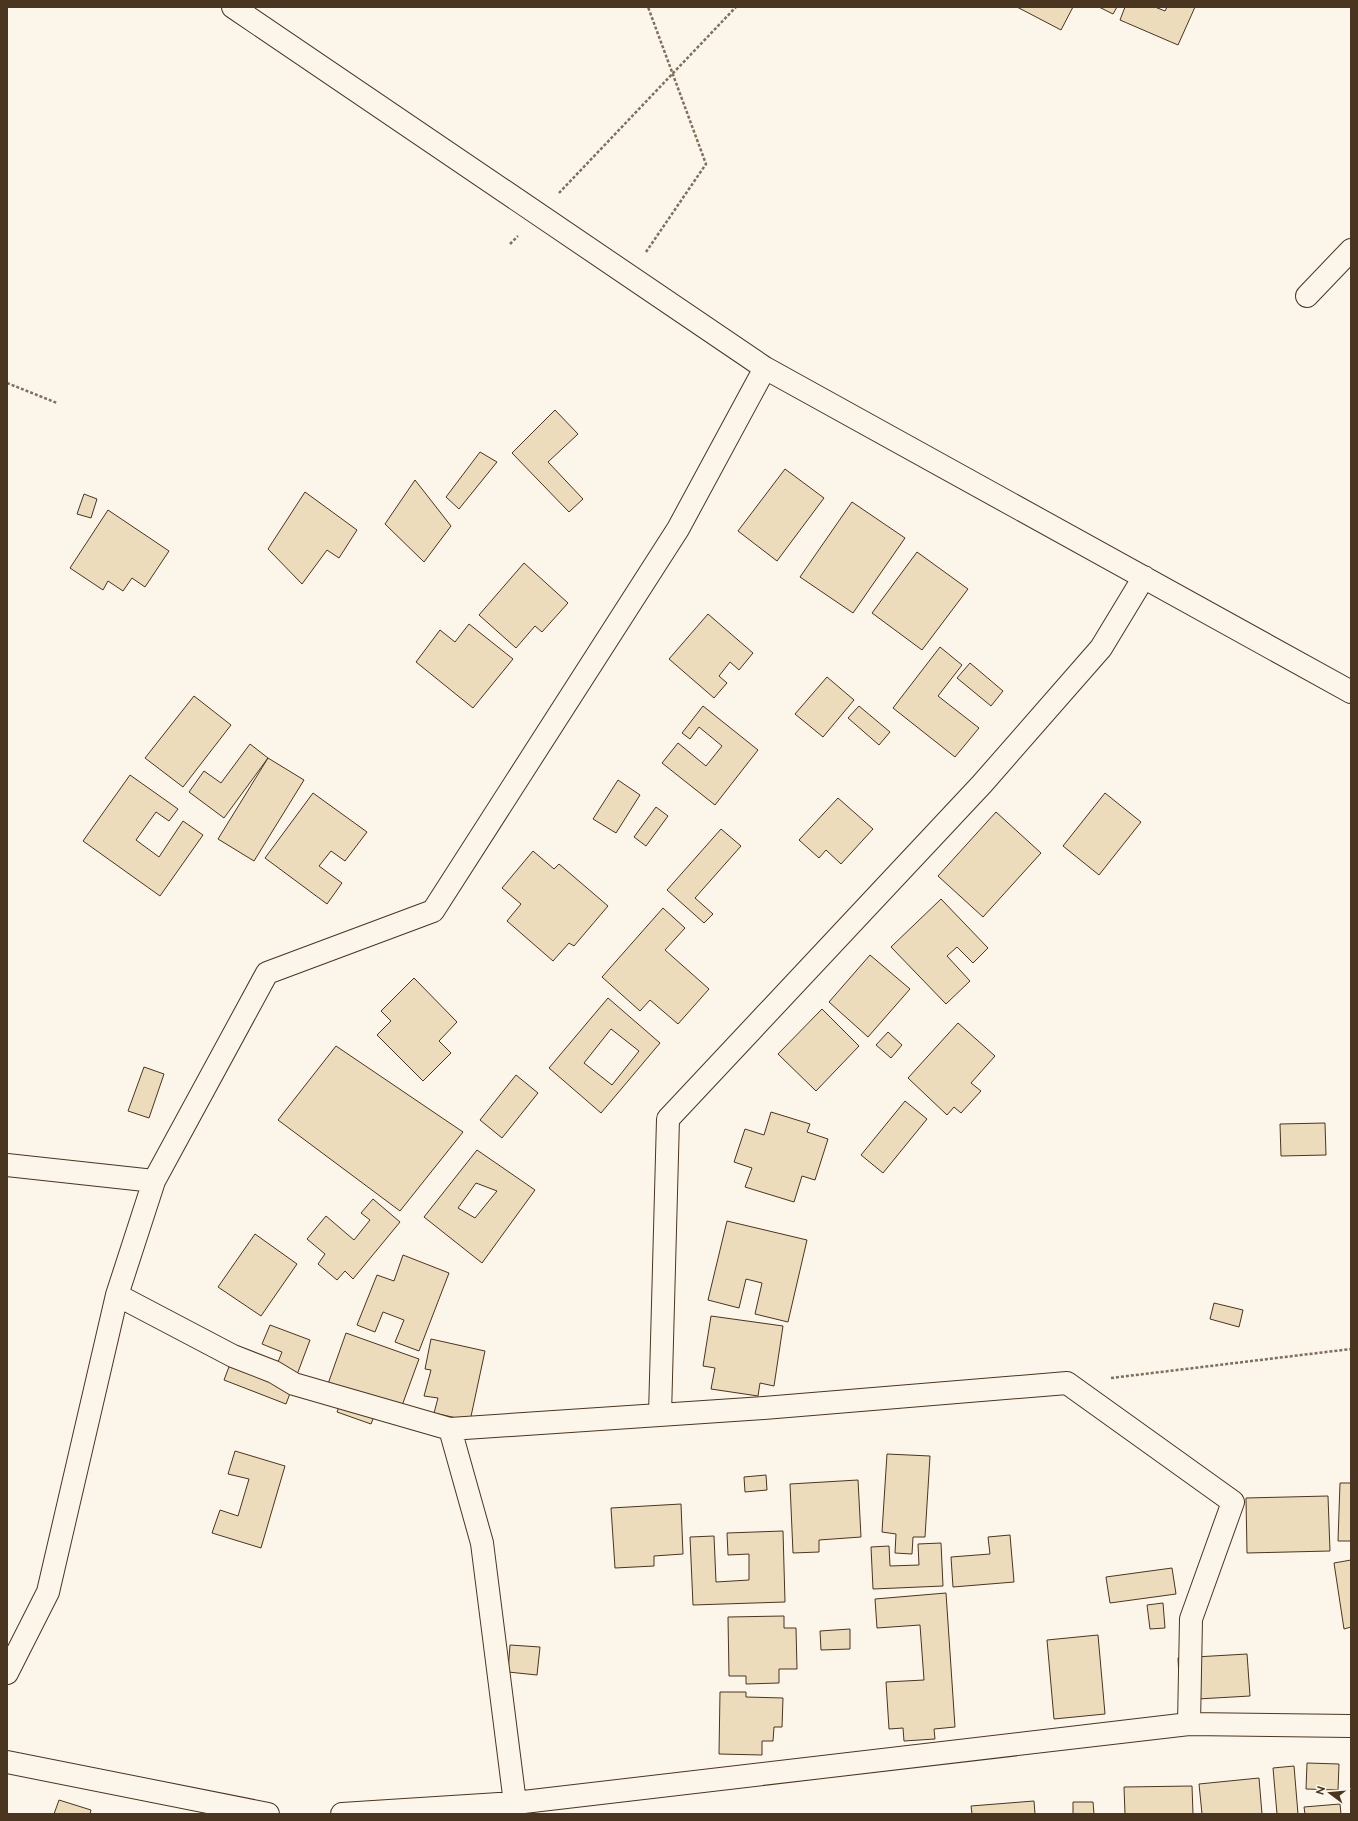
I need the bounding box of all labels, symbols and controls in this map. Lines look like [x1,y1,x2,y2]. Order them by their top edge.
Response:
north arrow [1310,1773,1350,1813]
text: N [1313,1785,1328,1796]

